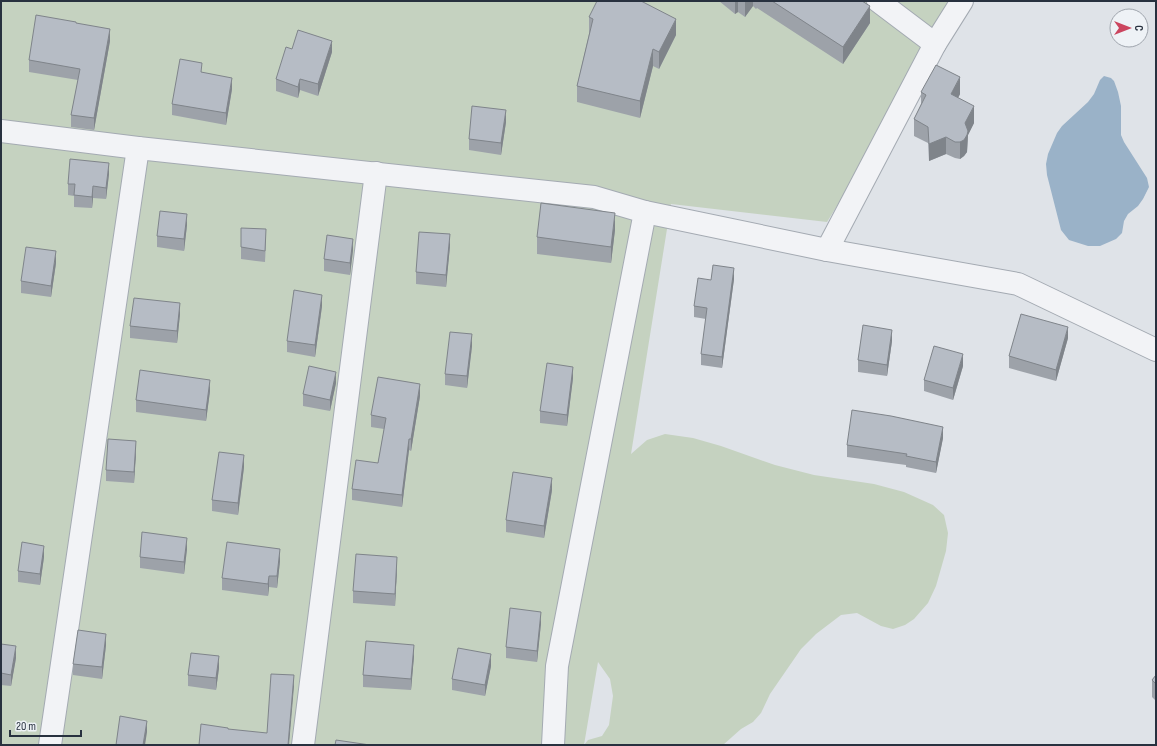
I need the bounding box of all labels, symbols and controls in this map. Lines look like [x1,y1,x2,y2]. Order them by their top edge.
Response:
north arrow [1109,8,1149,48]
text: С [1132,25,1145,31]
scale bar [10,712,81,738]
text: 20 m [16,719,36,734]

